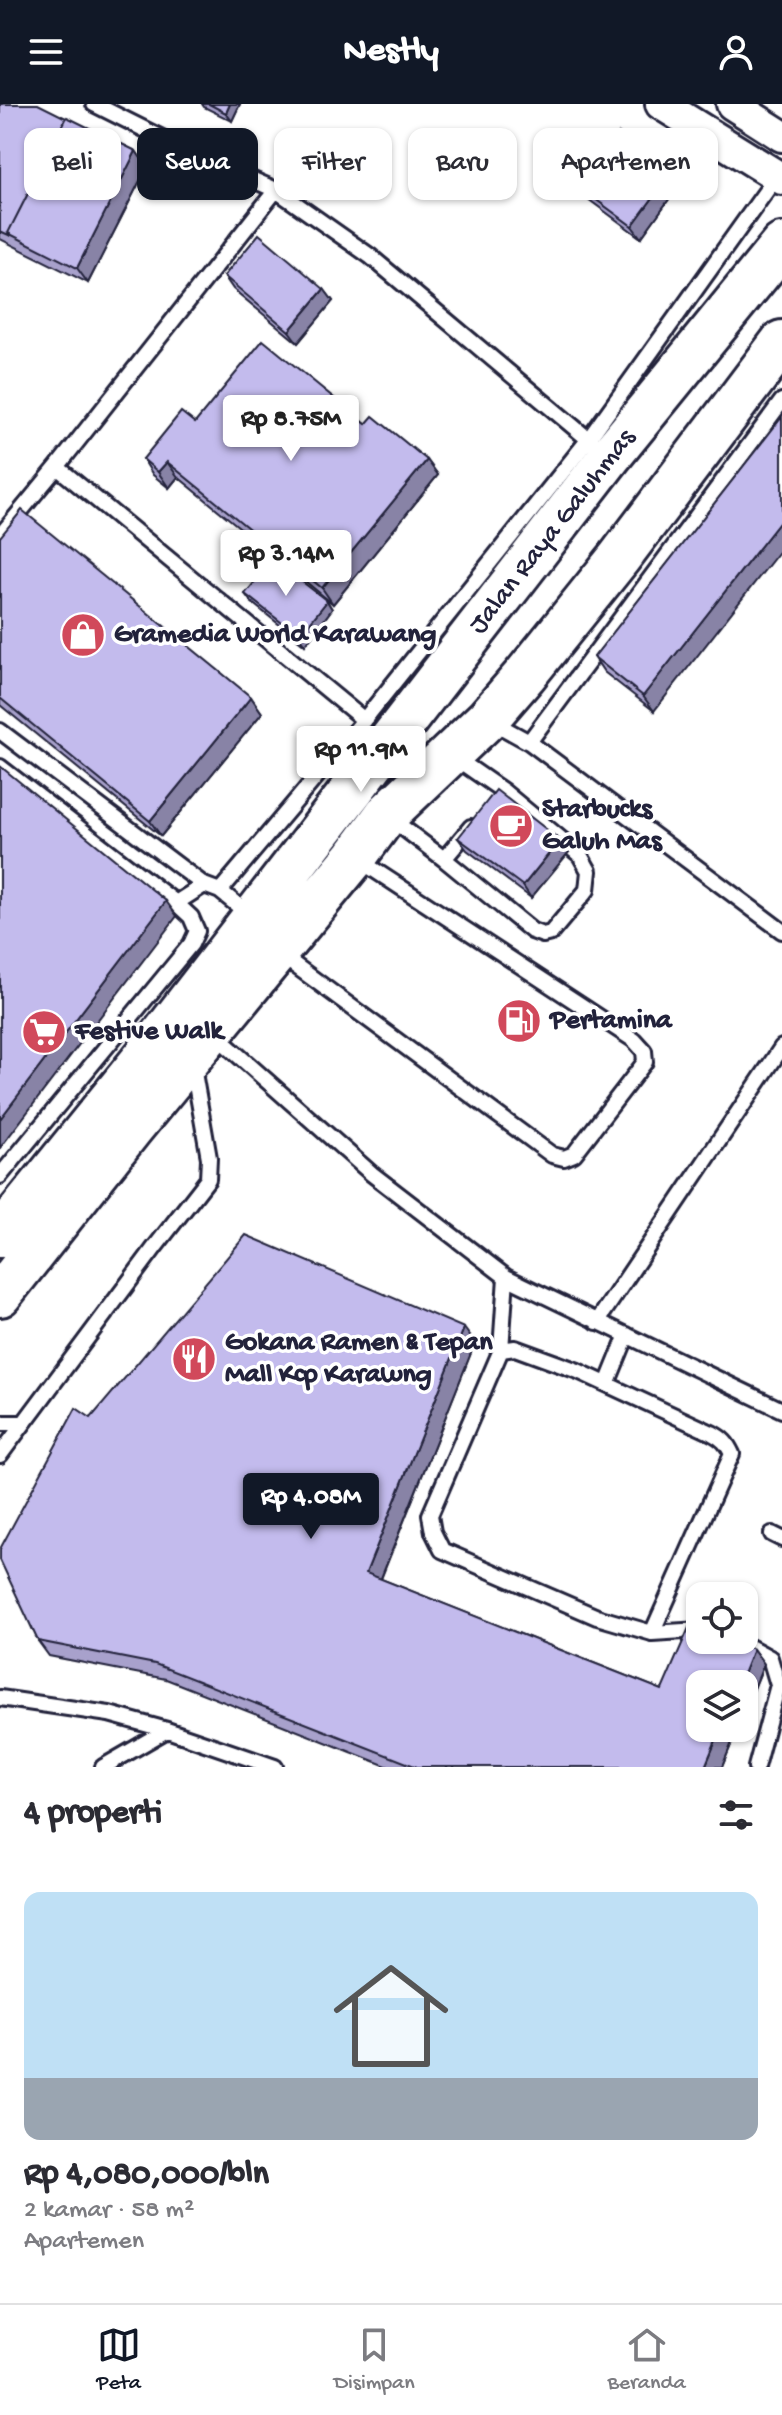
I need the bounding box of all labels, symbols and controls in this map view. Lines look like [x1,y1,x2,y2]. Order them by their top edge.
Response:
icon: menu [24,30,68,74]
icon: person [714,30,758,74]
text: Nestly [343,31,439,74]
chip: Beli [24,128,121,200]
chip: Sewa [137,128,258,200]
chip: Filter [274,128,392,200]
chip: Baru [408,128,517,200]
chip: Apartemen [533,128,718,200]
pin: Rp 8.75M [208,395,374,463]
text: Rp 8.75M [241,405,341,436]
street label: Jalan Raya Galuhmas [463,422,644,641]
pin: Rp 3.14M [203,530,369,598]
text: Rp 3.14M [238,540,334,571]
shop icon: Gramedia World Karawang [59,611,107,659]
place label: Gramedia World Karawang [114,619,437,652]
pin: Rp 11.9M [278,726,444,794]
text: Rp 11.9M [315,736,407,767]
place label: Starbucks Galuh Mas [542,794,663,859]
cafe icon: Starbucks Galuh Mas [487,802,535,850]
fuel station icon: Pertamina [495,997,543,1045]
place label: Pertamina [548,1005,673,1038]
supermarket icon: Festive Walk [20,1008,68,1056]
place label: Festive Walk [74,1016,227,1049]
place label: Gokana Ramen & Tepan Mall Kcp Karawng [225,1327,493,1392]
restaurant icon: Gokana Ramen & Tepan Mall Kcp Karawng [170,1335,218,1383]
pin: Rp 4.08M [228,1473,394,1541]
text: Rp 4.08M [261,1483,361,1514]
map controls [686,1582,758,1742]
button: locate [686,1582,758,1654]
button: layers [686,1670,758,1742]
icon: filters [714,1793,758,1837]
text: 4 properti [24,1795,162,1835]
icon: home [319,1944,463,2088]
text: Rp 4,080,000/bln [24,2156,269,2196]
text: 2 kamar · 58 m² [24,2196,194,2227]
text: Apartemen [24,2227,144,2258]
tab: Peta [96,2323,141,2397]
tab: Disimpan [334,2323,415,2397]
tab: Beranda [607,2323,686,2397]

